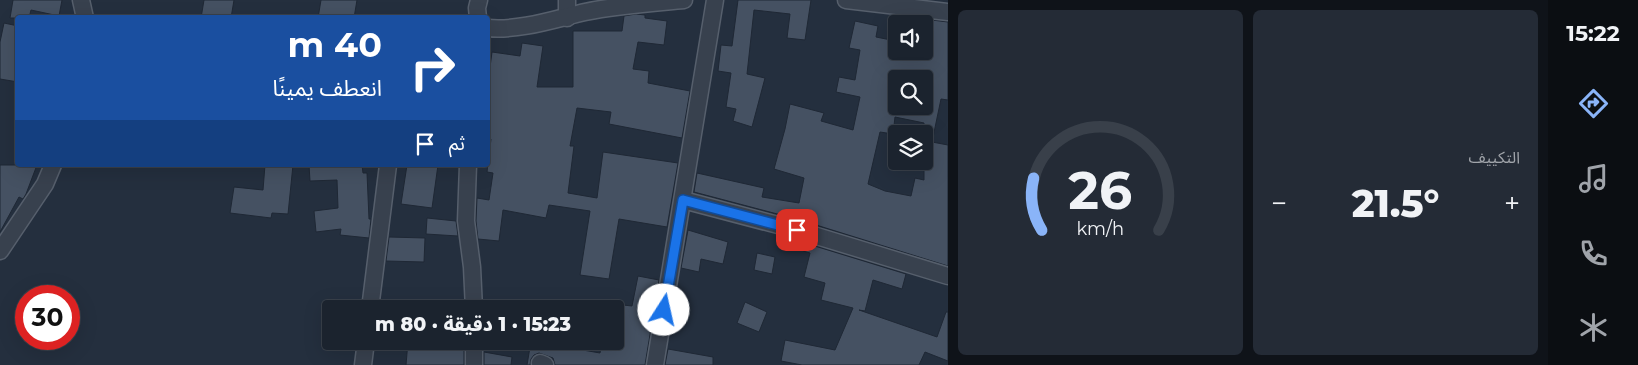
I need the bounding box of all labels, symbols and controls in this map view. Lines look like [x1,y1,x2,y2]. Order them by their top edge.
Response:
map controls [888,15,933,170]
button: sound [888,15,933,60]
text: 15:22 [1566,20,1620,47]
text: 40 m [287,23,382,66]
icon: right [400,35,465,100]
button: search [888,70,933,115]
text: انعطف يمينًا [272,75,382,102]
icon: directions [1576,86,1611,121]
button: layers [888,125,933,170]
icon: arrive [411,130,439,158]
text: ثم [449,132,465,155]
text: التكييف [1468,148,1520,167]
text: 26 [1069,159,1132,222]
icon: music [1576,161,1611,196]
text: 21.5° [1352,180,1439,227]
text: − [1271,186,1287,220]
text: + [1504,186,1520,220]
pin [776,209,818,251]
icon: arrive [783,216,811,244]
text: km/h [1077,218,1124,239]
icon: phone [1576,236,1611,271]
position arrow [637,283,689,335]
speed limit sign: 30 [15,285,80,350]
icon: climate [1576,310,1611,345]
text: 15:23 · 1 دقيقة · 80 m [375,313,571,336]

